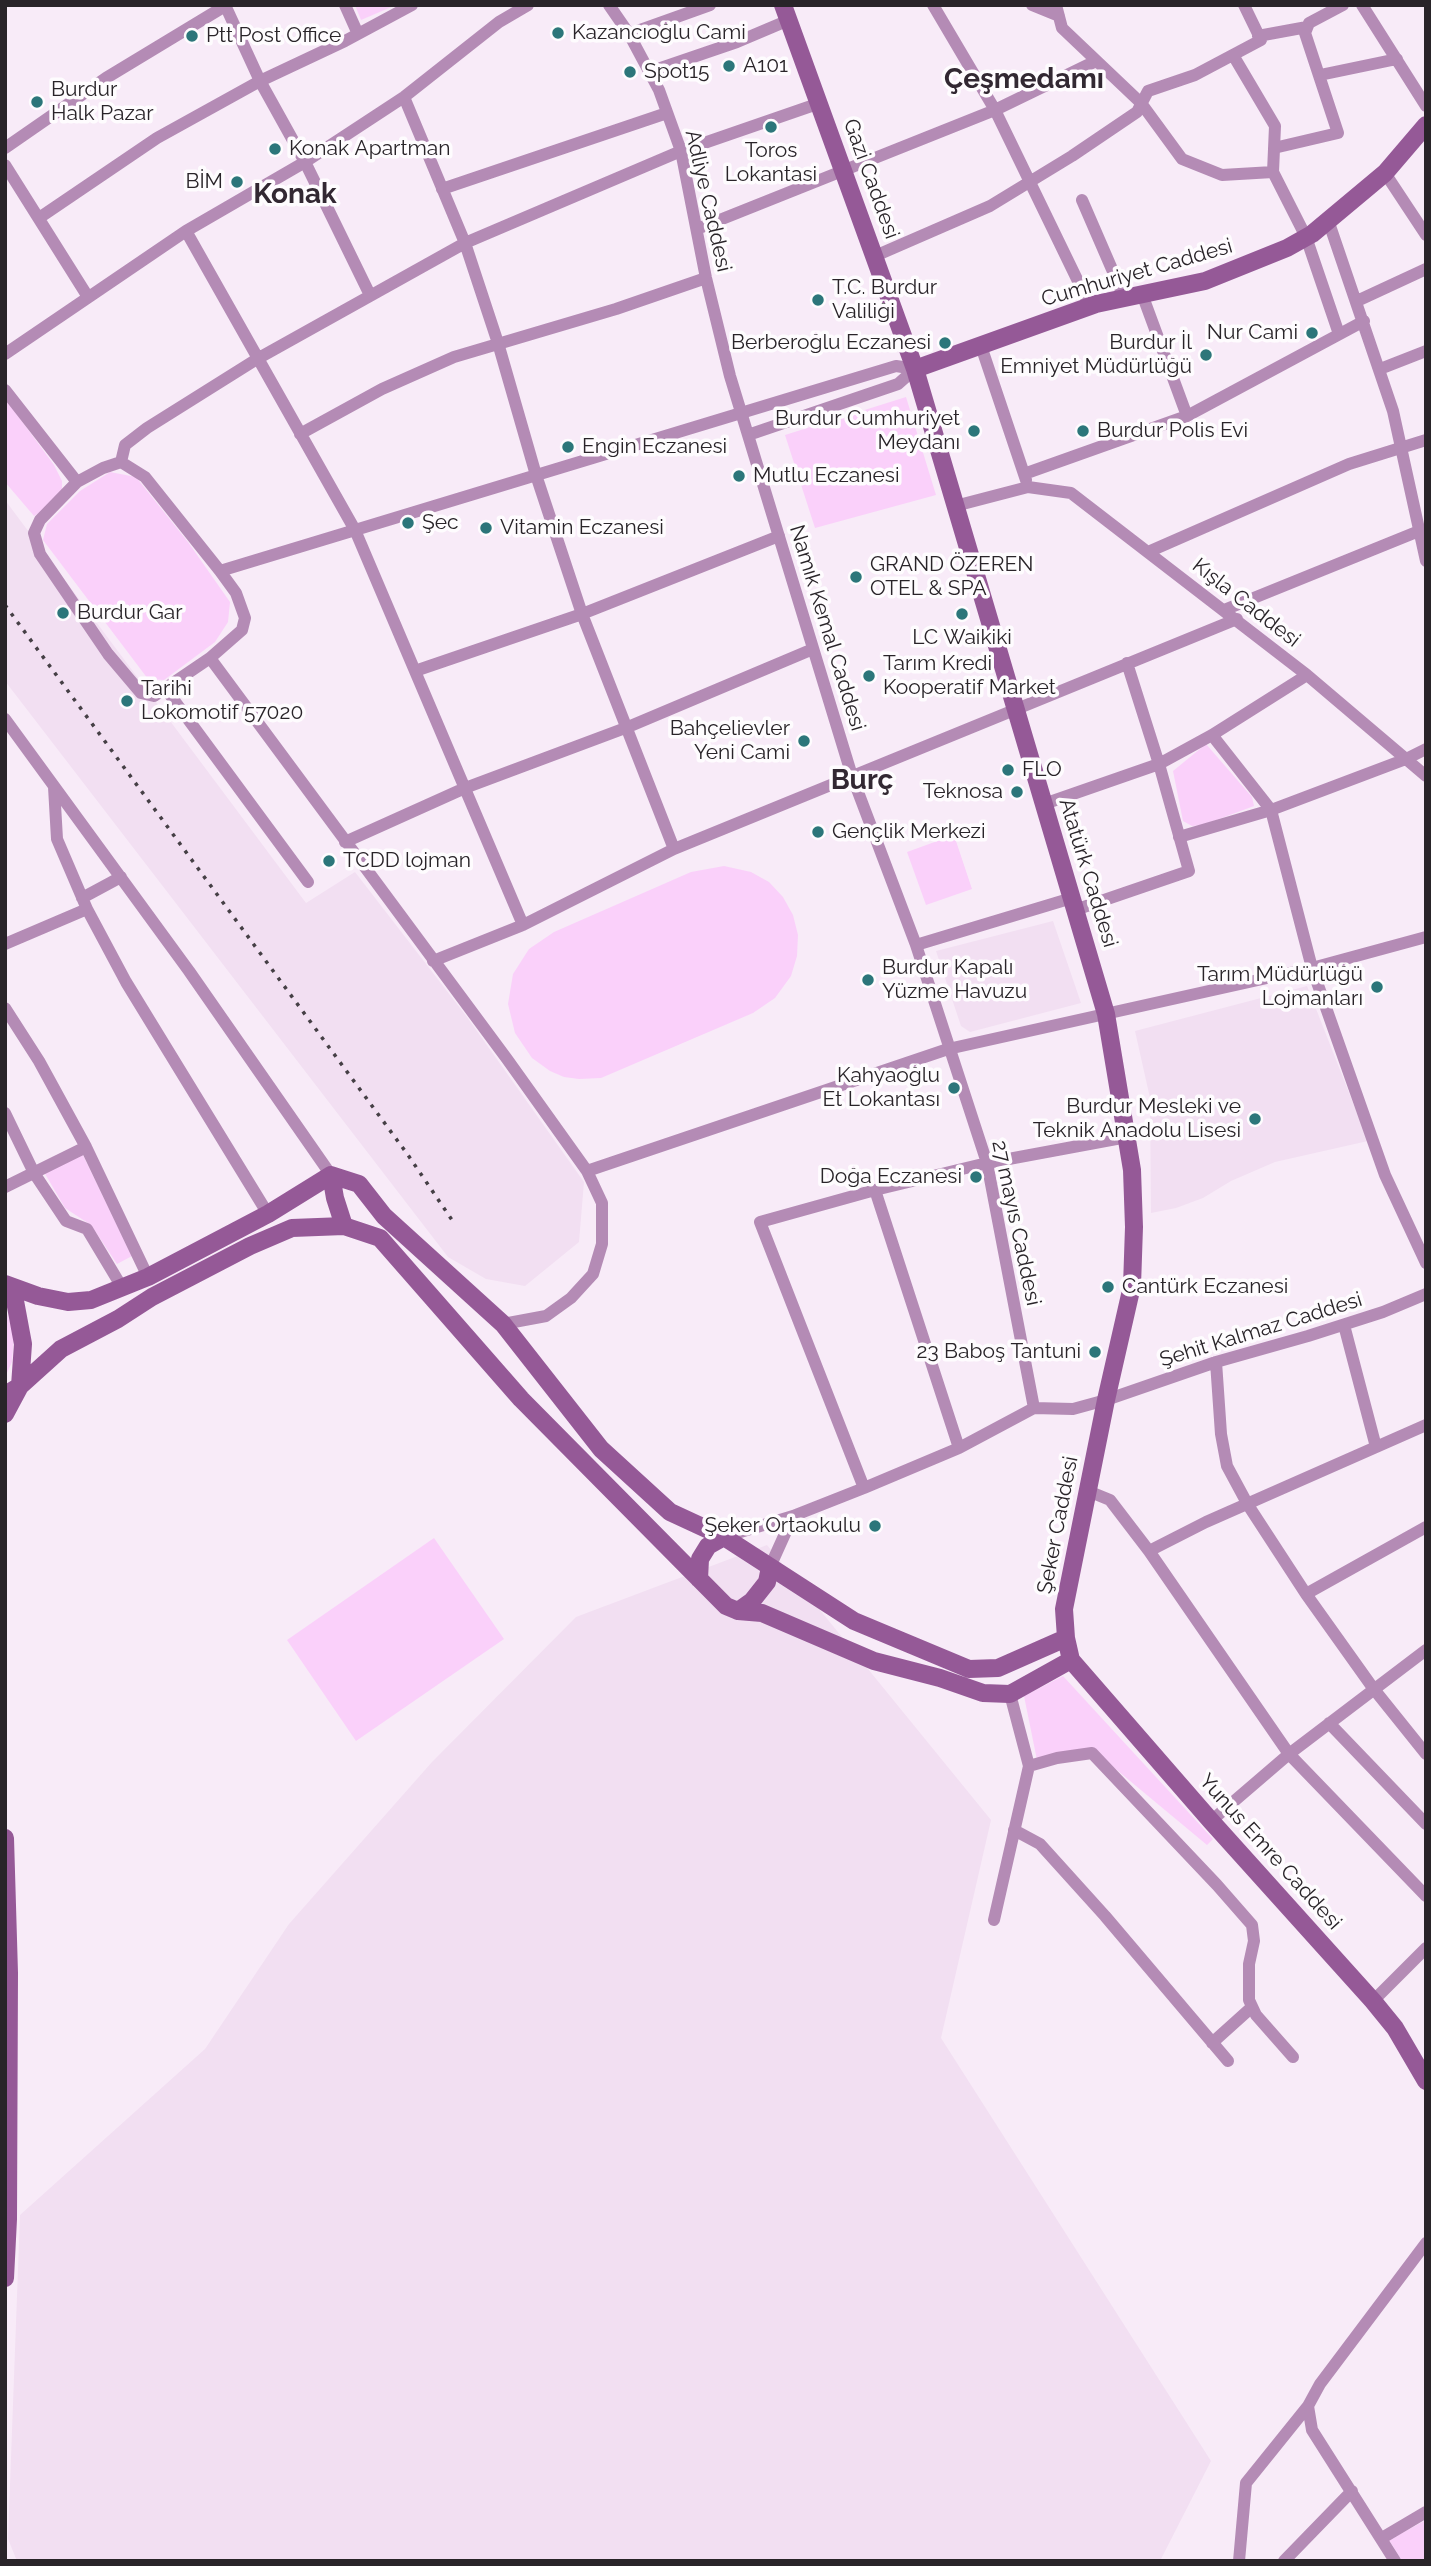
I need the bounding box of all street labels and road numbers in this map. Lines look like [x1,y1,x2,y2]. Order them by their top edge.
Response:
street label: Gazi Caddesi [838,116,904,242]
street label: Adliye Caddesi [679,128,737,274]
street label: Cumhuriyet Caddesi [1039,234,1235,312]
street label: Namık Kemal Caddesi [784,522,870,734]
street label: Kışla Caddesi [1187,553,1305,653]
street label: Atatürk Caddesi [1053,795,1123,951]
street label: 27 mayıs Caddesi [986,1138,1046,1308]
street label: Şehit Kalmaz Caddesi [1157,1287,1365,1373]
street label: Şeker Caddesi [1032,1454,1084,1596]
street label: Yunus Emre Caddesi [1193,1769,1347,1935]

